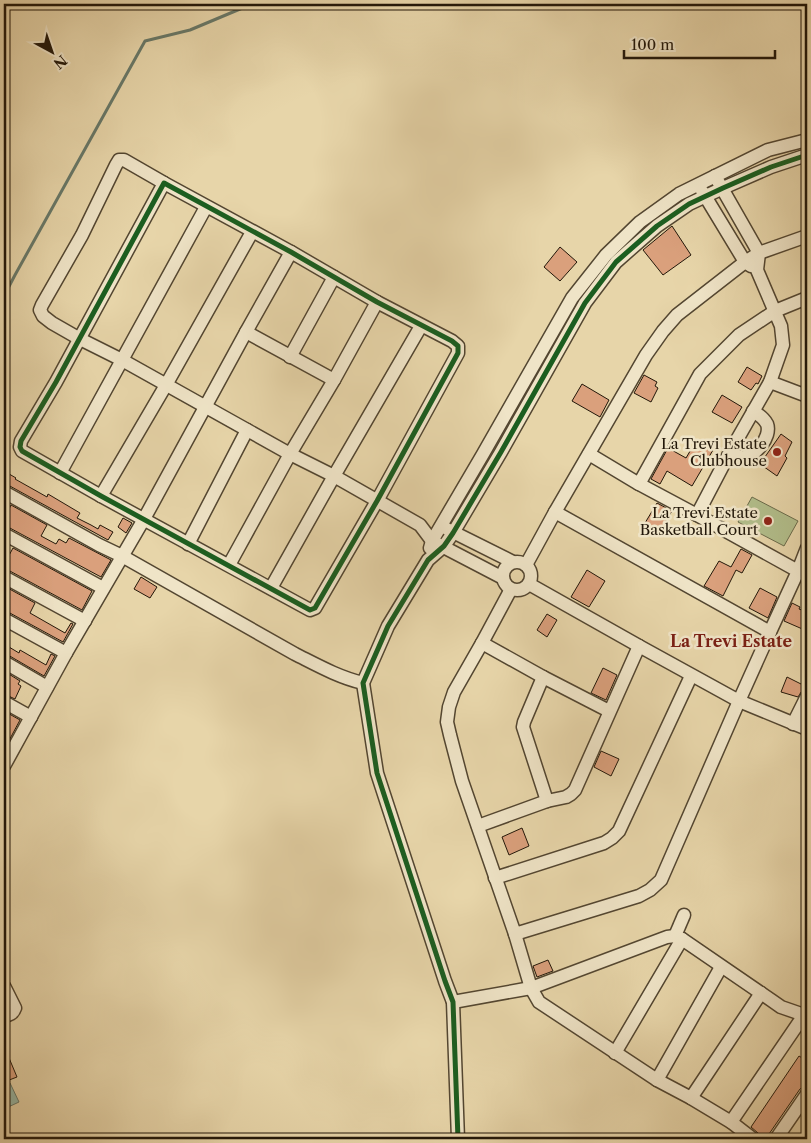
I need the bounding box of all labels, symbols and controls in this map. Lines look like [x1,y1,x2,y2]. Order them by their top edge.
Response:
north arrow [28,28,78,78]
scale bar [624,28,775,60]
text: 100 m [631,35,674,54]
text: N [50,51,71,73]
place label: La Trevi Estate Clubhouse [661,434,767,470]
marker: La Trevi Estate Clubhouse [771,446,783,458]
place label: La Trevi Estate Basketball Court [640,503,759,539]
marker: La Trevi Estate Basketball Court [762,515,774,527]
district label: La Trevi Estate [670,631,793,651]

